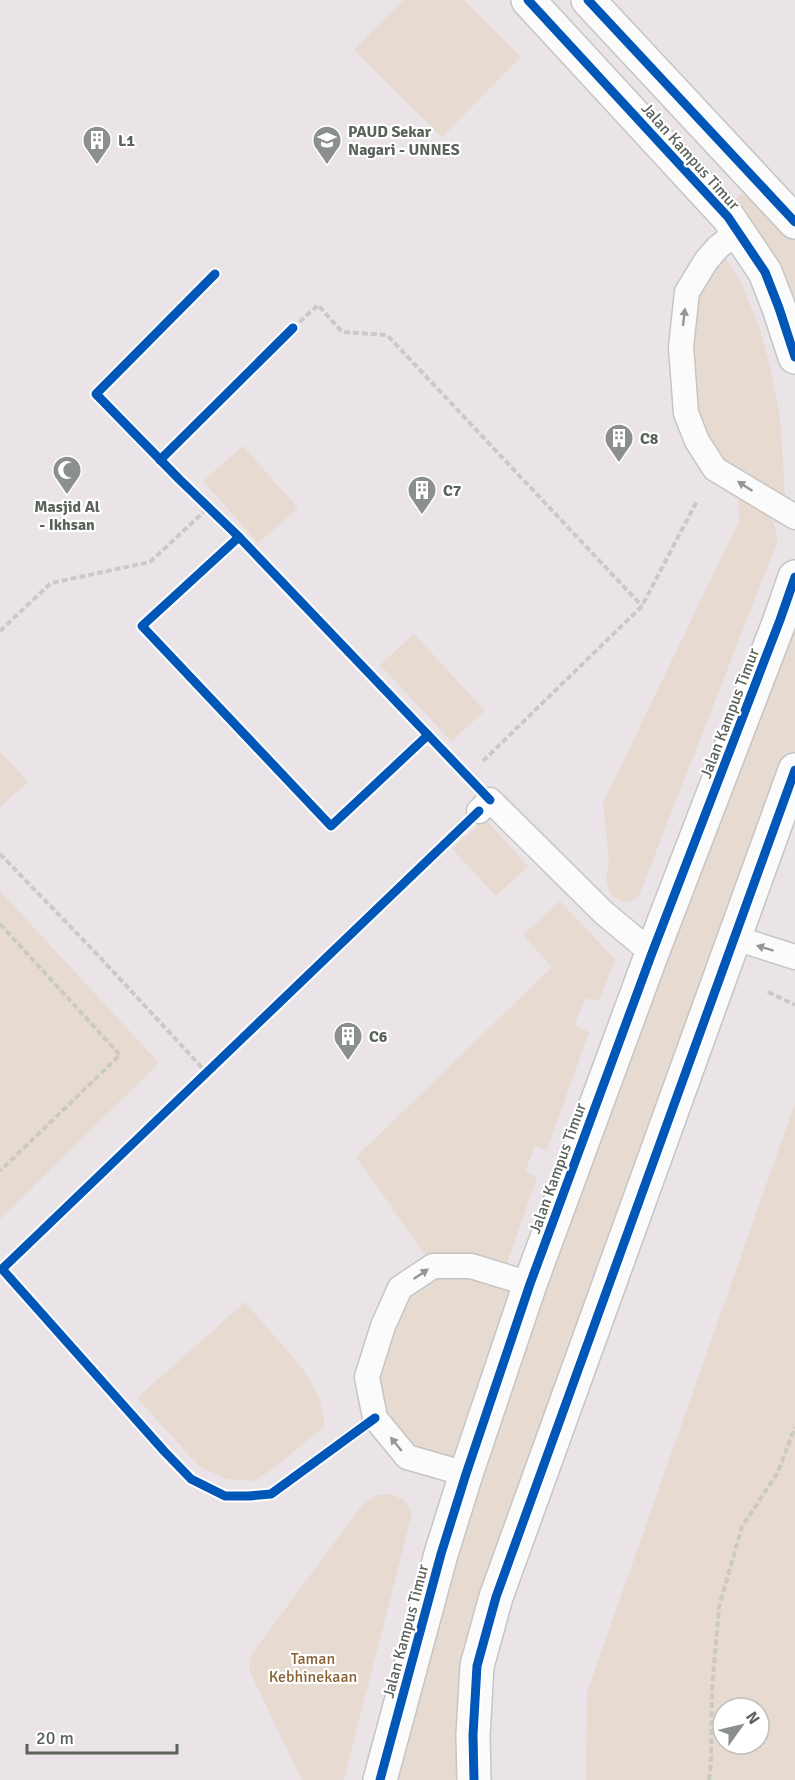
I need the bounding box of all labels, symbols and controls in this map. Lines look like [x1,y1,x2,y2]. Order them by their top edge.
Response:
street label: Jalan Kampus Timur [637,99,744,215]
place label: PAUD Sekar Nagari - UNNES [348,122,460,160]
building icon: L1 [81,124,113,166]
school or university icon: PAUD Sekar Nagari - UNNES [311,124,343,166]
place label: L1 [118,131,135,151]
one-way arrow [680,307,689,326]
building icon: C8 [603,422,635,464]
place label: C8 [640,429,659,449]
mosque icon: Masjid Al - Ikhsan [51,454,83,496]
building icon: C7 [406,474,438,516]
place label: C7 [443,481,462,501]
one-way arrow [737,481,753,492]
place label: Masjid Al - Ikhsan [34,497,100,535]
street label: Jalan Kampus Timur [696,645,764,781]
one-way arrow [756,943,774,952]
building icon: C6 [332,1020,364,1062]
place label: C6 [369,1027,388,1047]
street label: Jalan Kampus Timur [525,1100,591,1236]
one-way arrow [413,1269,429,1280]
one-way arrow [390,1436,402,1451]
street label: Jalan Kampus Timur [378,1562,433,1700]
park label: Taman Kebhinekaan [269,1649,357,1687]
north arrow [711,1696,771,1756]
text: N [741,1708,764,1728]
scale bar [27,1717,177,1755]
text: 20 m [36,1727,74,1749]

